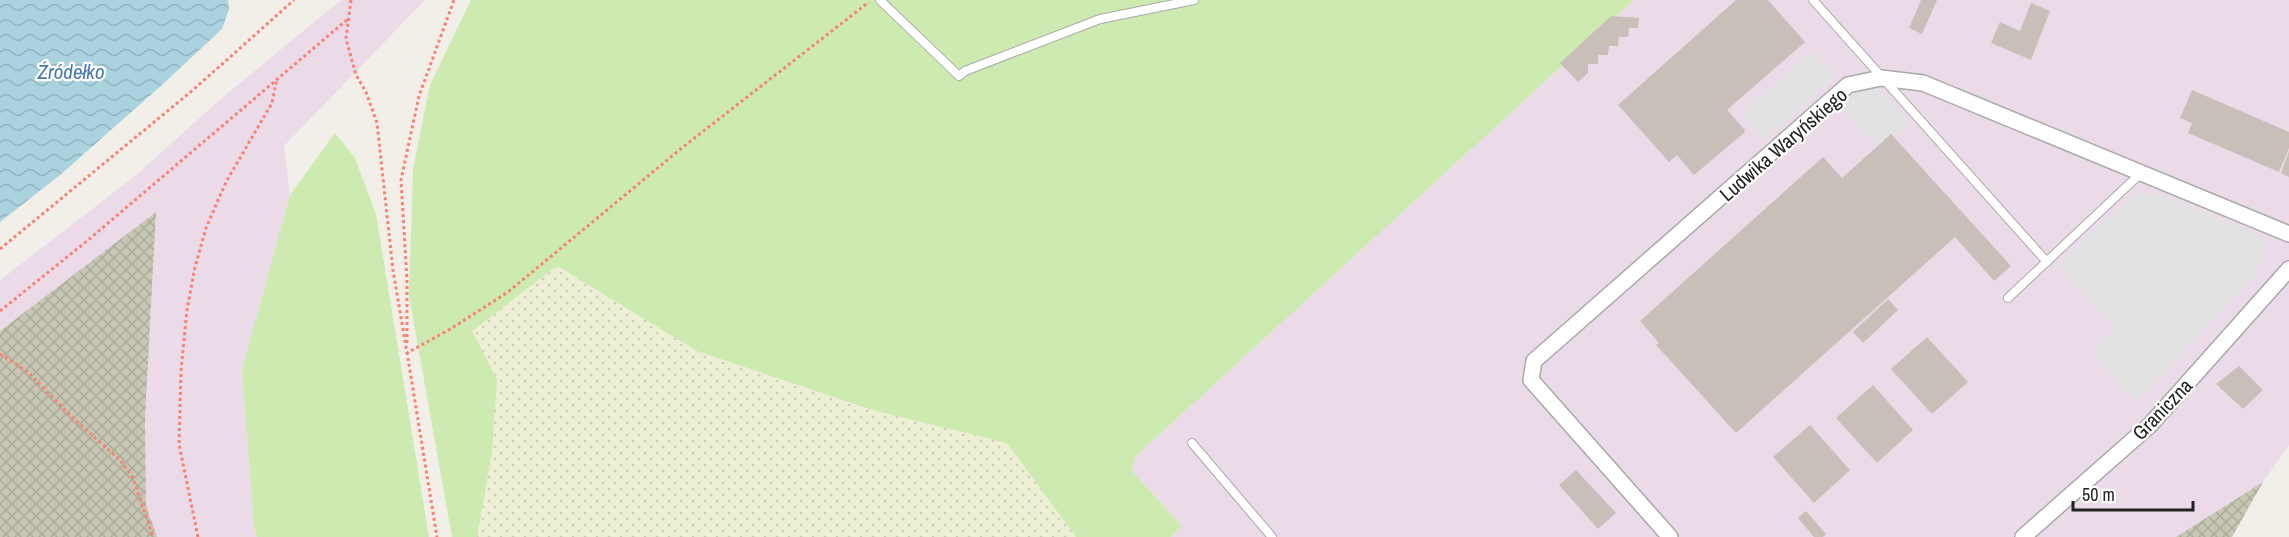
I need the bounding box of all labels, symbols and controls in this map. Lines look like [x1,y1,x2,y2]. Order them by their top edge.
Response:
water label: Źródełko [37,57,105,86]
street label: Ludwika Waryńskiego [1713,81,1853,207]
street label: Graniczna [2126,372,2198,446]
scale bar [2073,474,2193,512]
text: 50 m [2082,482,2115,507]

